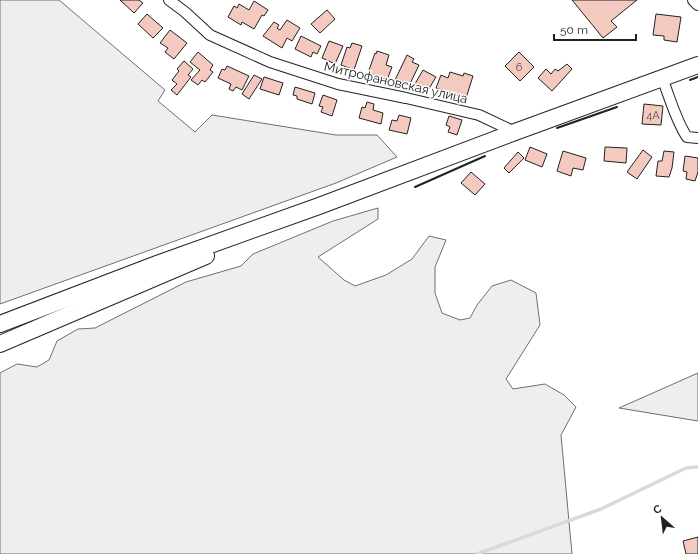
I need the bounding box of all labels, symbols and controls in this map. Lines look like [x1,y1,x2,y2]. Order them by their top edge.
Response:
scale bar [554,16,636,42]
text: 50 m [560,23,588,37]
street label: Митрофановская улица [323,59,469,106]
house number: 6 [516,61,523,74]
house number: 4А [646,109,660,122]
north arrow [642,498,682,538]
text: С [651,502,664,517]

